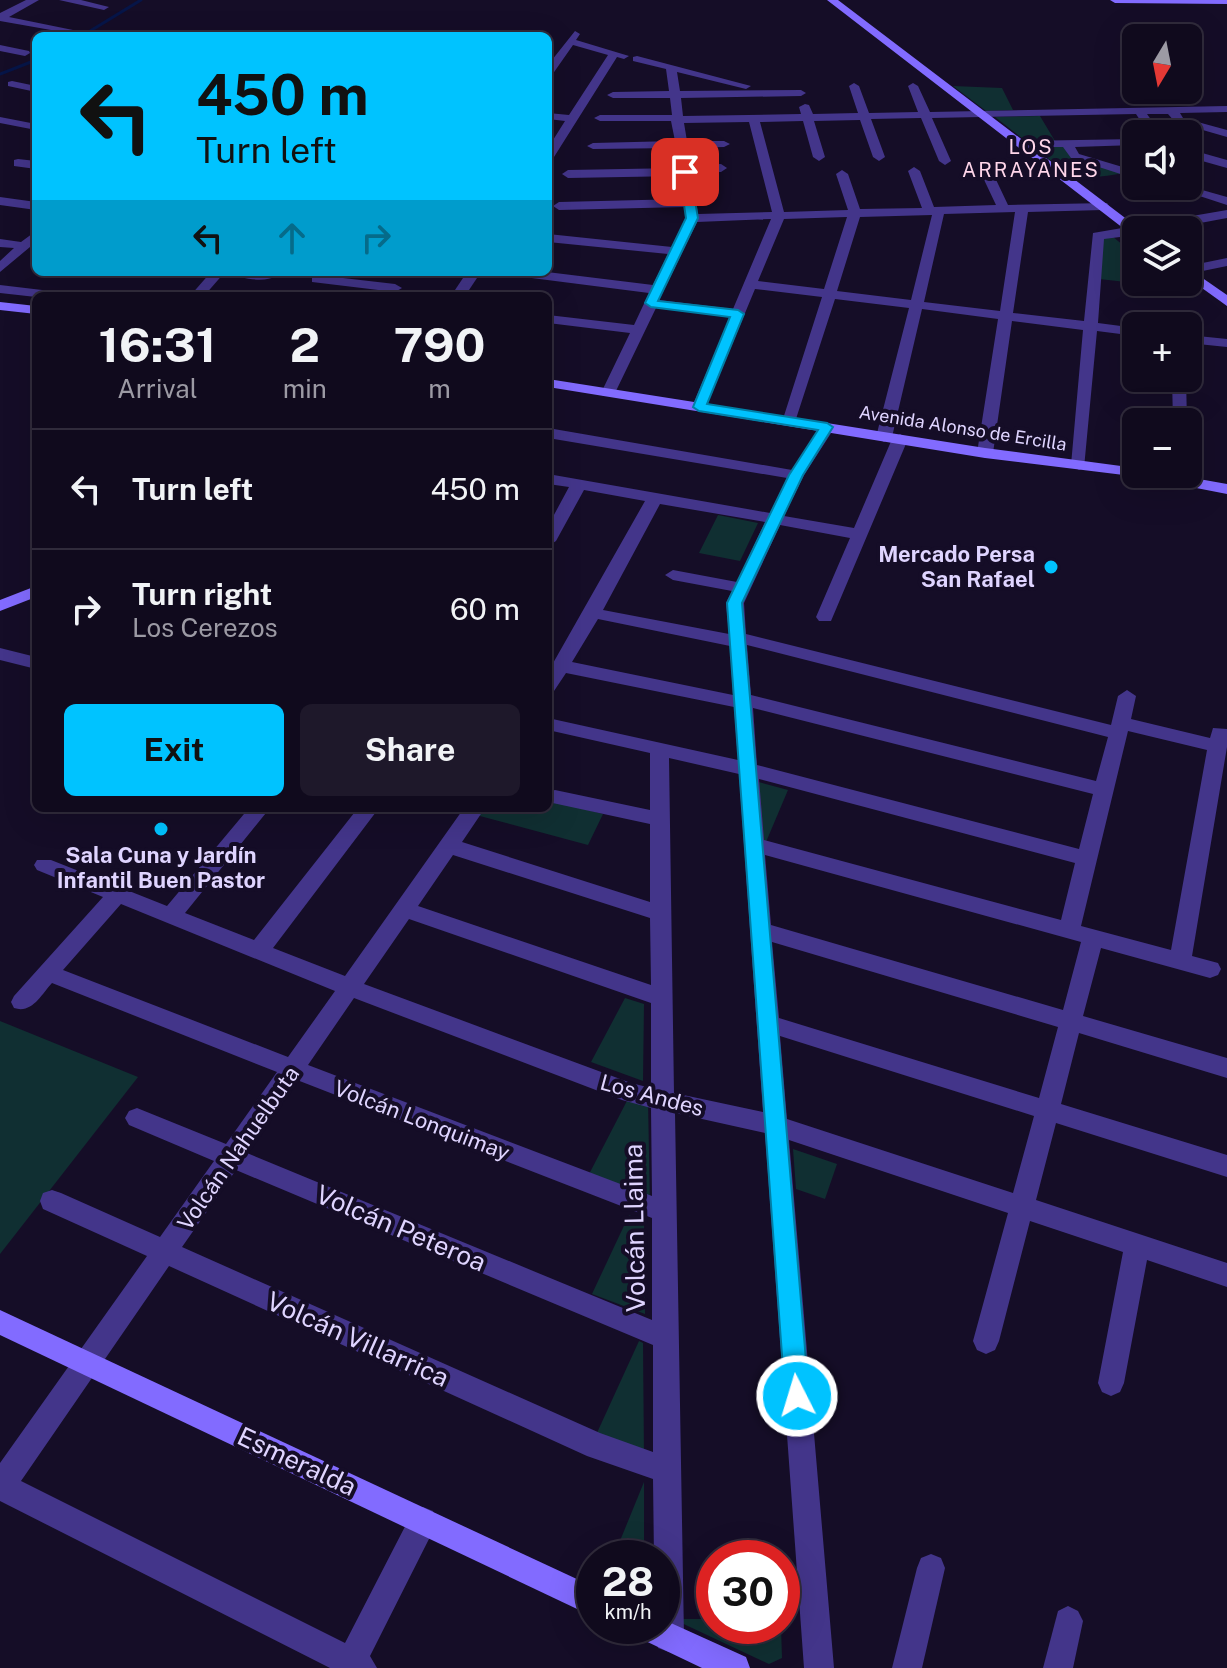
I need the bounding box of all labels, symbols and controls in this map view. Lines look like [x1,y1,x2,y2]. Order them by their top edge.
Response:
north arrow [1122,24,1202,104]
map controls [1122,24,1202,488]
text: 450 m [196,62,369,128]
icon: left [64,64,168,168]
button: sound [1122,120,1202,200]
text: Turn left [196,129,337,171]
district label: LOS ARRAYANES [962,135,1100,182]
pin [651,138,719,206]
icon: arrive [663,150,707,194]
icon: left [186,216,230,260]
icon: ahead [270,216,314,260]
icon: right [354,216,398,260]
button: layers [1122,216,1202,296]
button: + [1122,312,1202,392]
text: 16:31 [99,316,216,373]
text: 2 [290,316,320,373]
text: 790 [393,316,485,373]
text: Arrival [117,373,198,404]
text: min [283,373,327,404]
text: m [428,373,451,404]
street label: Avenida Alonso de Ercilla [858,401,1068,455]
button: − [1122,408,1202,488]
icon: left [64,467,108,511]
text: Turn left [132,471,253,507]
text: 450 m [431,471,520,507]
place label: Mercado Persa San Rafael [878,541,1035,592]
marker: Mercado Persa San Rafael [1042,558,1060,576]
text: Turn right [132,576,272,612]
icon: right [64,587,108,631]
text: 60 m [450,591,520,627]
text: Los Cerezos [132,612,278,643]
button: Exit [64,704,284,796]
button: Share [300,704,520,796]
marker: Sala Cuna y Jardín Infantil Buen Pastor [152,820,170,838]
place label: Sala Cuna y Jardín Infantil Buen Pastor [57,842,265,893]
street label: Volcán Nahuelbuta [172,1061,304,1235]
street label: Los Andes [597,1069,707,1121]
street label: Volcán Lonquimay [331,1075,514,1166]
street label: Volcán Llaima [617,1144,651,1312]
street label: Volcán Peteroa [311,1178,491,1278]
street label: Volcán Villarrica [262,1285,454,1393]
position arrow [755,1354,839,1438]
street label: Esmeralda [233,1420,361,1502]
speed limit sign: 30 [696,1540,800,1644]
text: 28 [602,1558,654,1605]
text: km/h [604,1600,652,1624]

